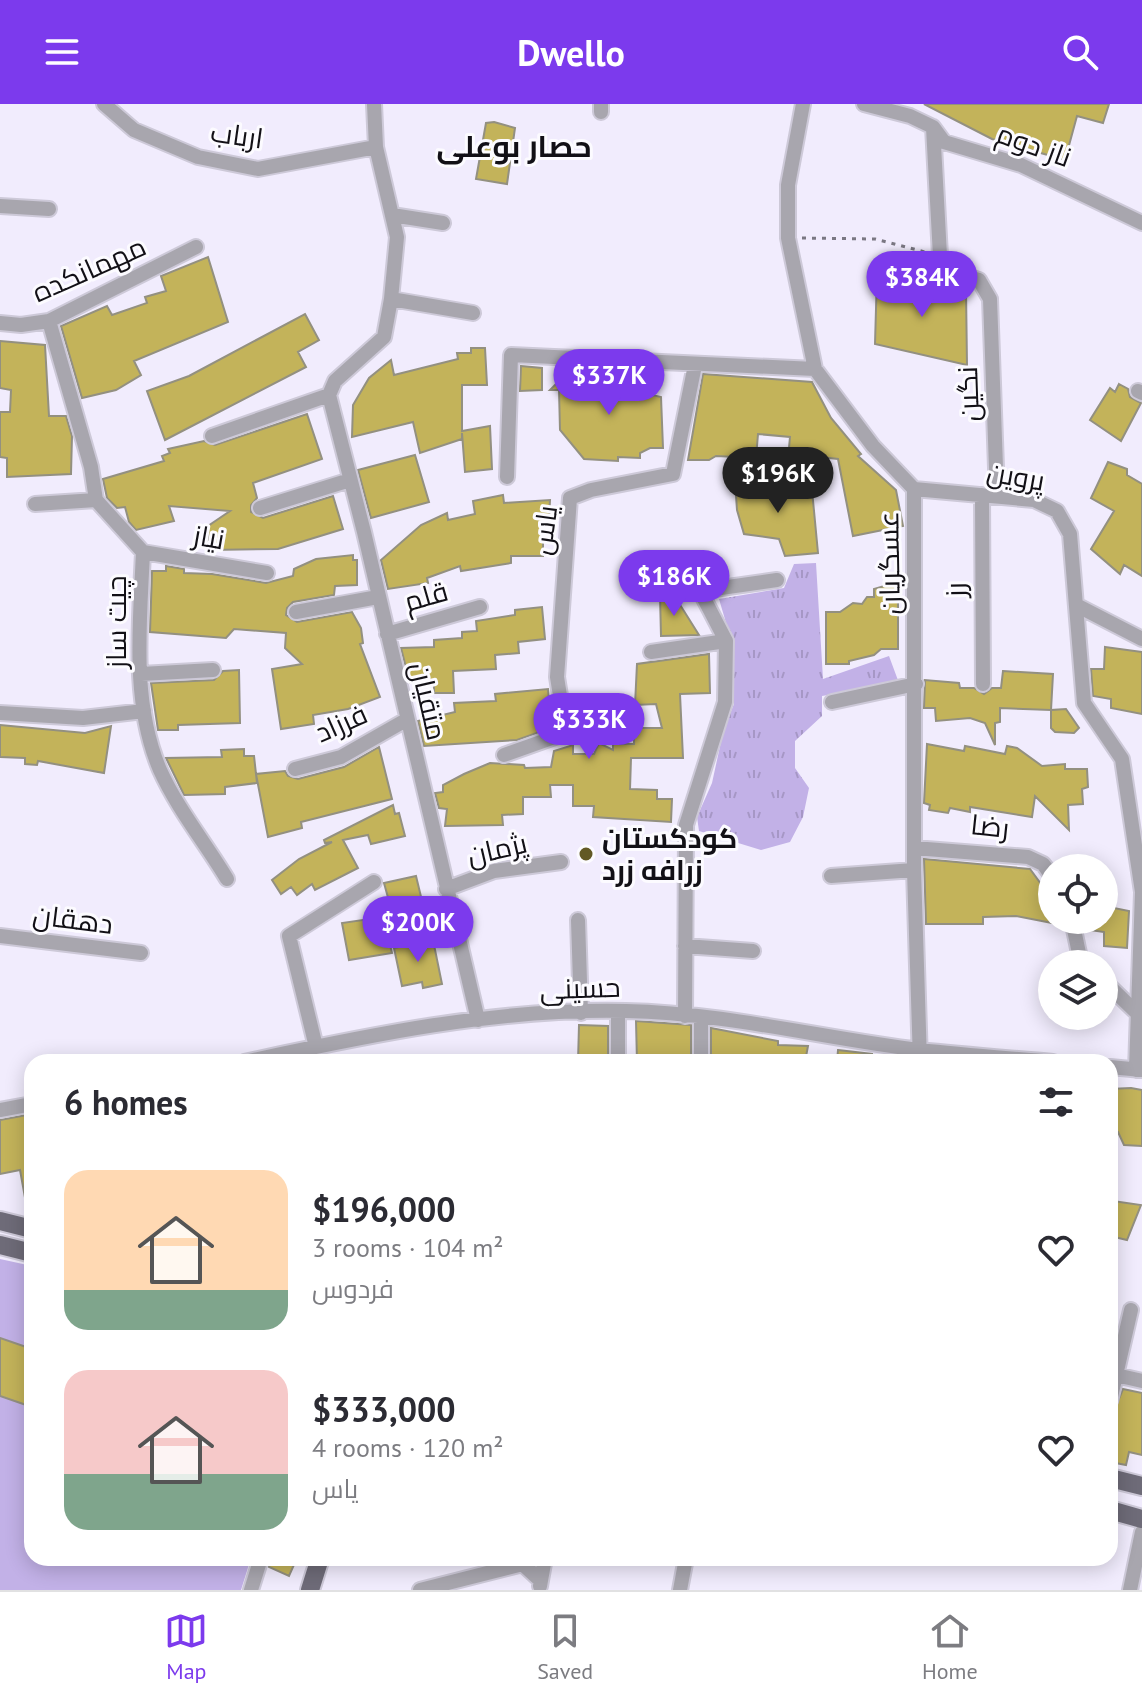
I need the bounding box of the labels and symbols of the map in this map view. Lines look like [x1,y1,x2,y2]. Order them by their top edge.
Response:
street label: ارباب [208,113,266,156]
street label: ناز دوم [991,114,1077,177]
district label: حصار بوعلی [436,126,592,165]
street label: مهمانکده [26,227,152,310]
pin: $384K [866,251,978,319]
pin: $337K [553,349,665,417]
street label: نگین [948,366,987,422]
pin: $196K [722,447,834,515]
street label: پروین [984,452,1048,500]
street label: یاس [522,502,565,557]
street label: عسگریان [869,511,908,615]
street label: نیاز [188,515,228,557]
pin: $186K [618,550,730,618]
street label: قلم [400,572,453,621]
street label: چیت ساز [97,576,135,670]
street label: رز [936,582,973,600]
street label: متقیان [403,658,456,744]
pin: $333K [533,693,645,761]
street label: فرزاد [309,695,373,750]
street label: رضا [969,805,1011,846]
place label: کودکستان زرافه زرد [602,819,737,888]
street label: پژمان [463,824,531,874]
marker: کودکستان زرافه زرد [577,845,595,863]
street label: دهقان [31,895,115,942]
pin: $200K [362,896,474,964]
street label: حسینی [539,968,621,1007]

